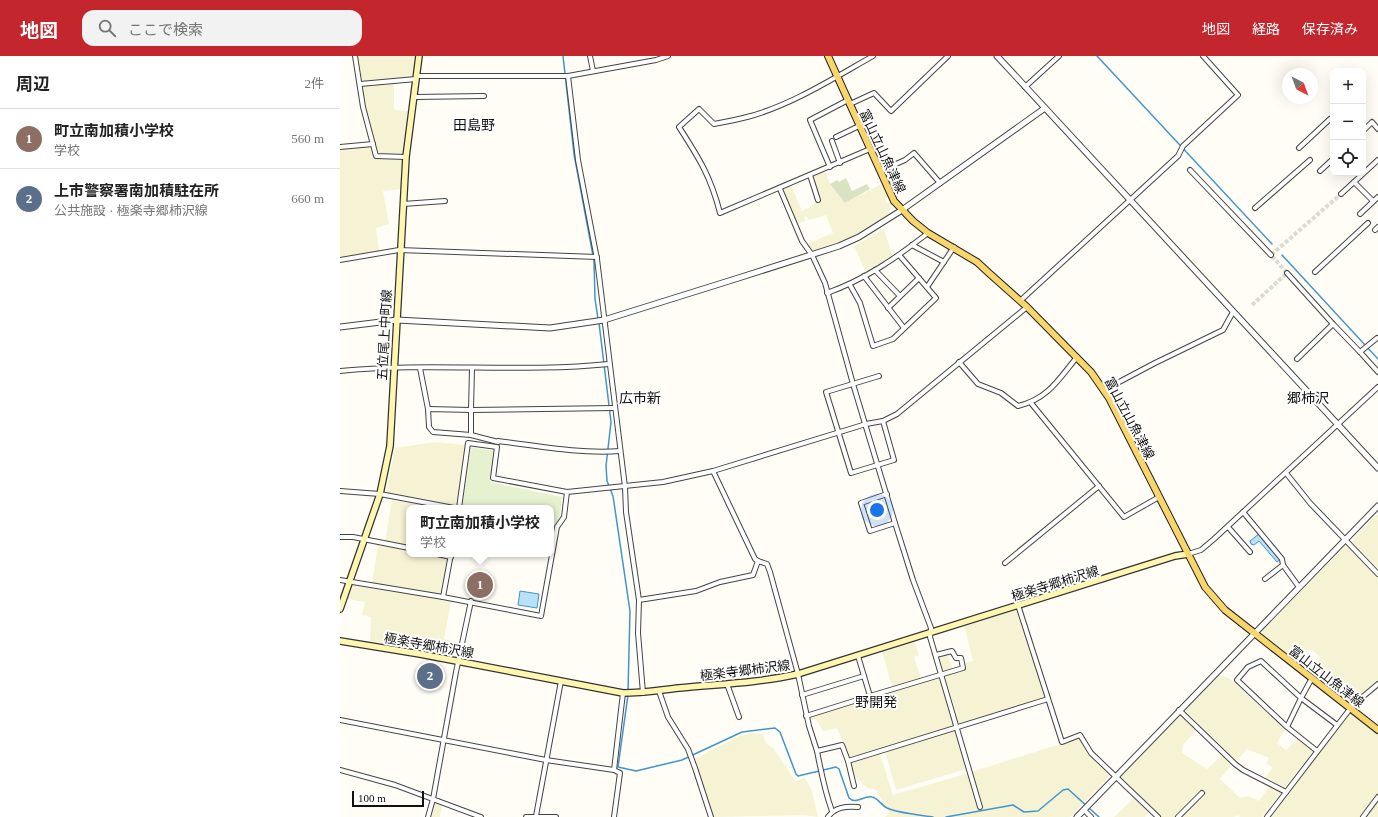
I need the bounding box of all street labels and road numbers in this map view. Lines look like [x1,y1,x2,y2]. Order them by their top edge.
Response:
street label: 富山立山魚津線 [857,107,909,196]
street label: 五位尾上中町線 [375,289,394,381]
street label: 富山立山魚津線 [1102,375,1158,462]
street label: 極楽寺郷柿沢線 [1009,563,1101,604]
street label: 極楽寺郷柿沢線 [383,630,475,661]
street label: 富山立山魚津線 [1286,642,1367,710]
street label: 極楽寺郷柿沢線 [699,658,791,683]

